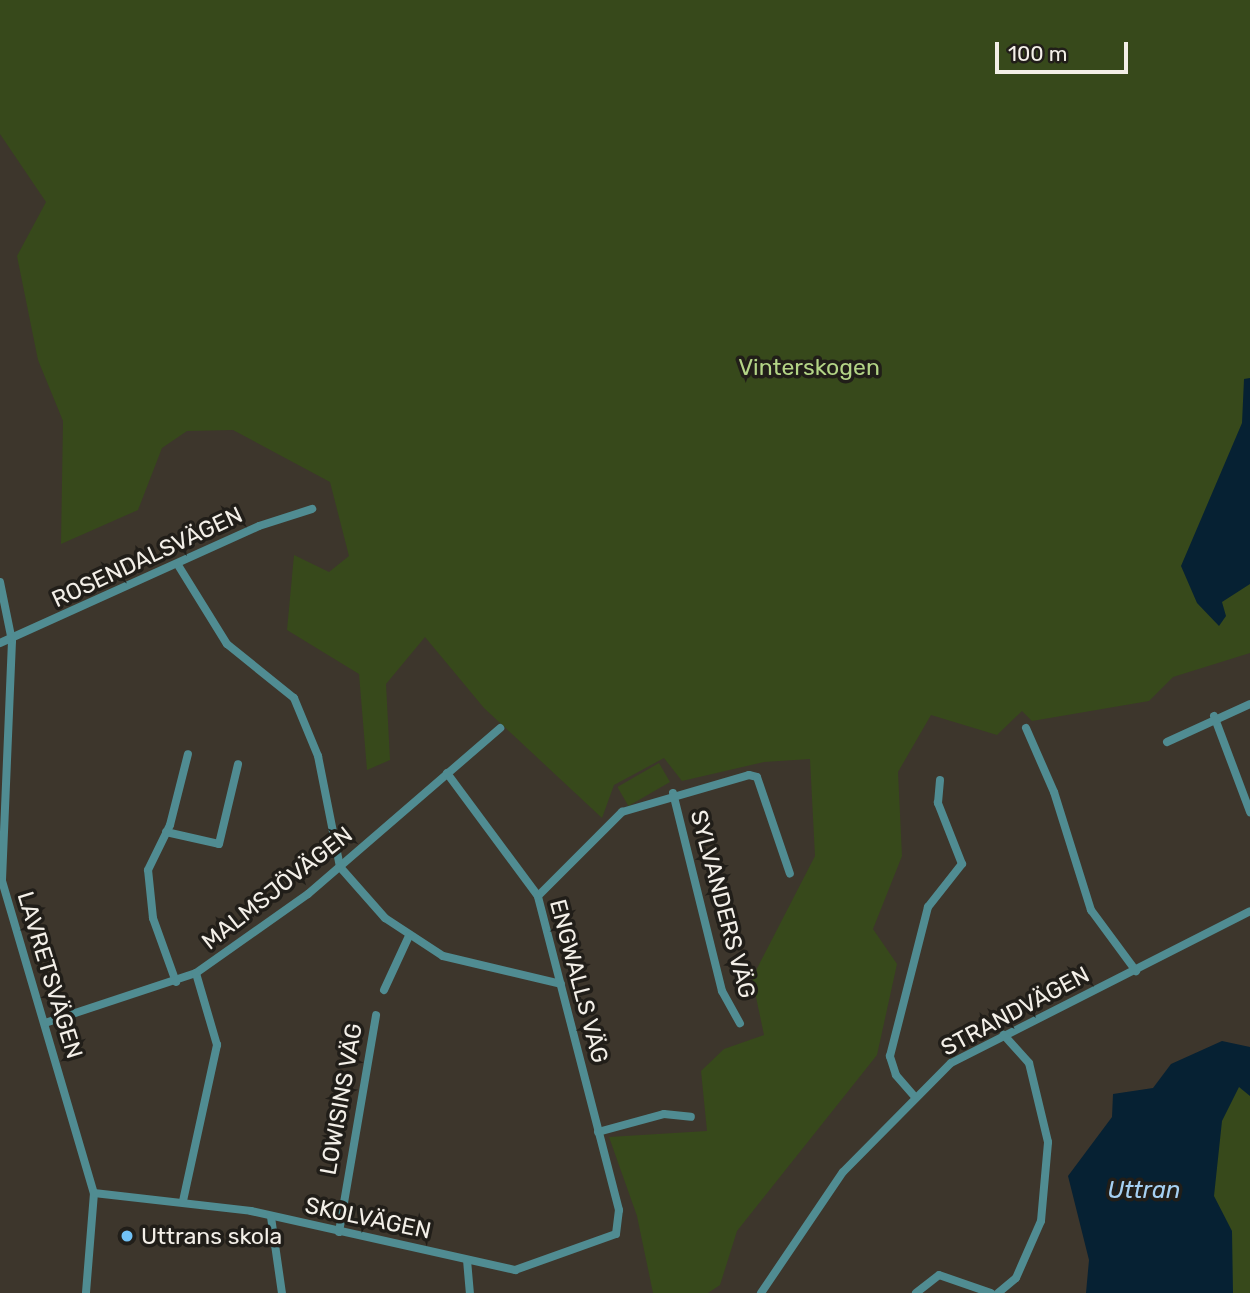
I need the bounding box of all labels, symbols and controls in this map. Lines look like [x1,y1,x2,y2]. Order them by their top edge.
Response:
scale bar [998,28,1131,72]
text: 100 m [1008,41,1067,66]
park label: Vinterskogen [738,353,880,381]
street label: ROSENDALSVÄGEN [47,501,247,613]
street label: SYLVANDERS VÄG [685,807,761,1001]
street label: MALMSJÖVÄGEN [196,821,358,955]
street label: LAVRETSVÄGEN [12,888,88,1062]
street label: ENGWALLS VÄG [544,896,614,1066]
street label: STRANDVÄGEN [936,960,1094,1062]
street label: LOWISINS VÄG [314,1021,368,1177]
water label: Uttran [1107,1177,1181,1205]
street label: SKOLVÄGEN [302,1191,434,1245]
place label: Uttrans skola [141,1222,282,1250]
marker: Uttrans skola [119,1228,135,1244]

